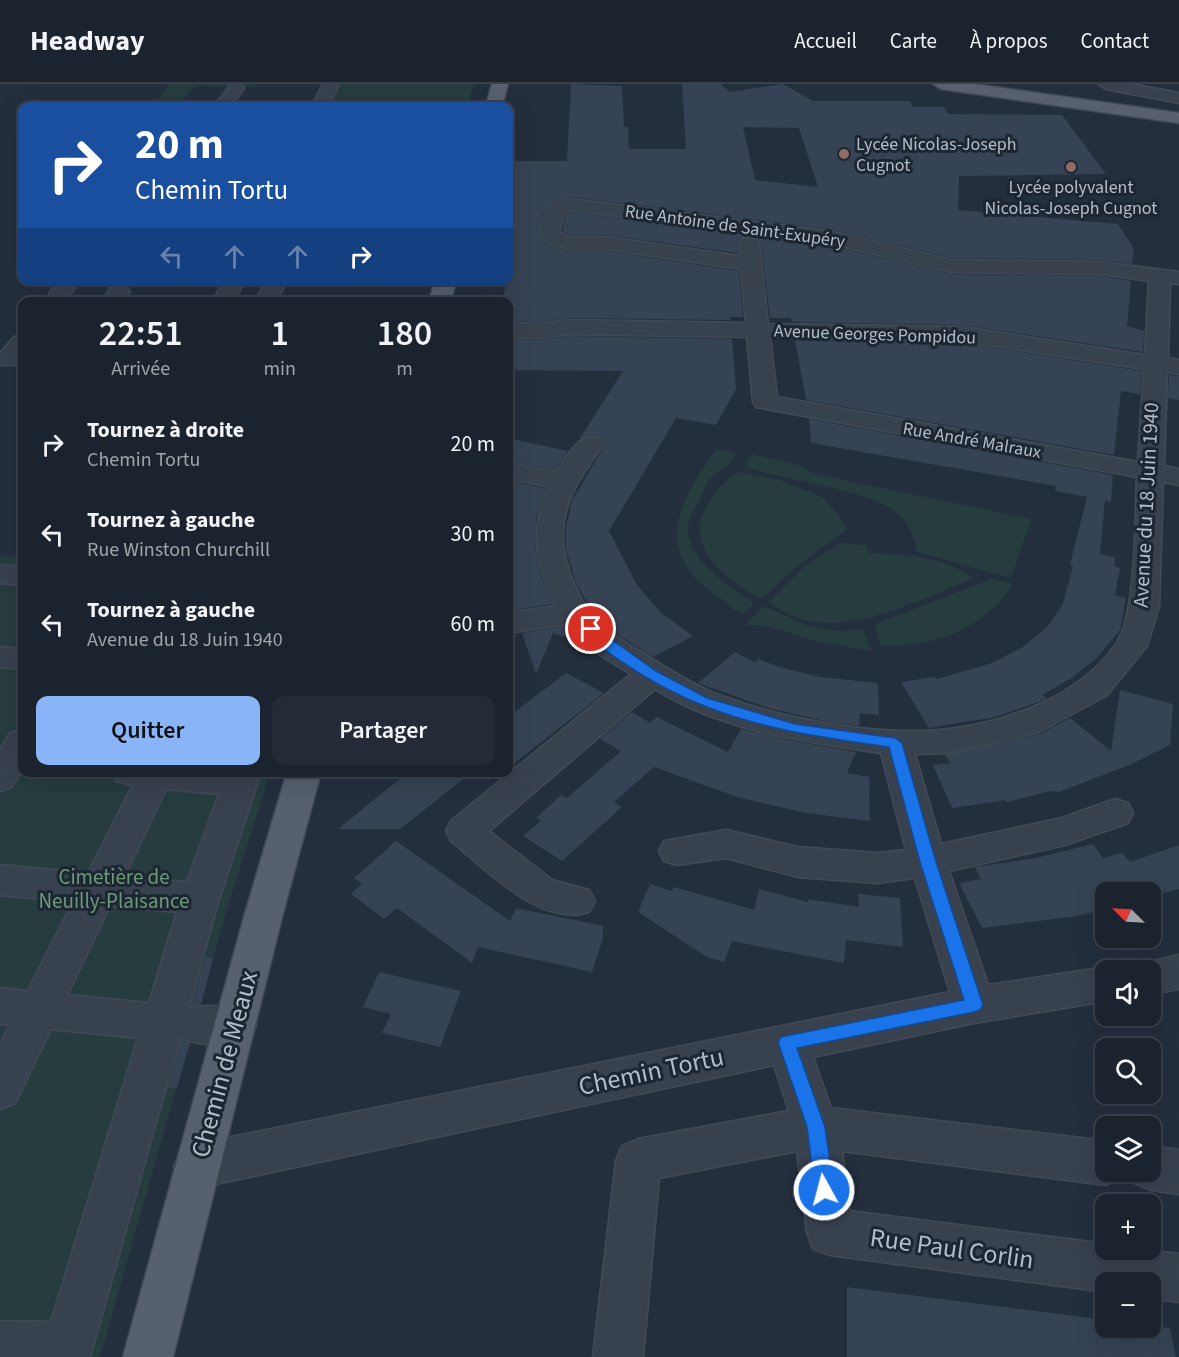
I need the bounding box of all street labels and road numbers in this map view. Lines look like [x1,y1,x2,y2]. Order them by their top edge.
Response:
street label: Rue Antoine de Saint-Exupéry [623,199,847,254]
street label: Avenue Georges Pompidou [773,318,976,351]
street label: Avenue du 18 Juin 1940 [1126,402,1166,608]
street label: Rue André Malraux [901,416,1043,465]
street label: Chemin de Meaux [182,966,267,1162]
street label: Chemin Tortu [575,1038,727,1105]
street label: Rue Paul Corlin [868,1219,1036,1278]

